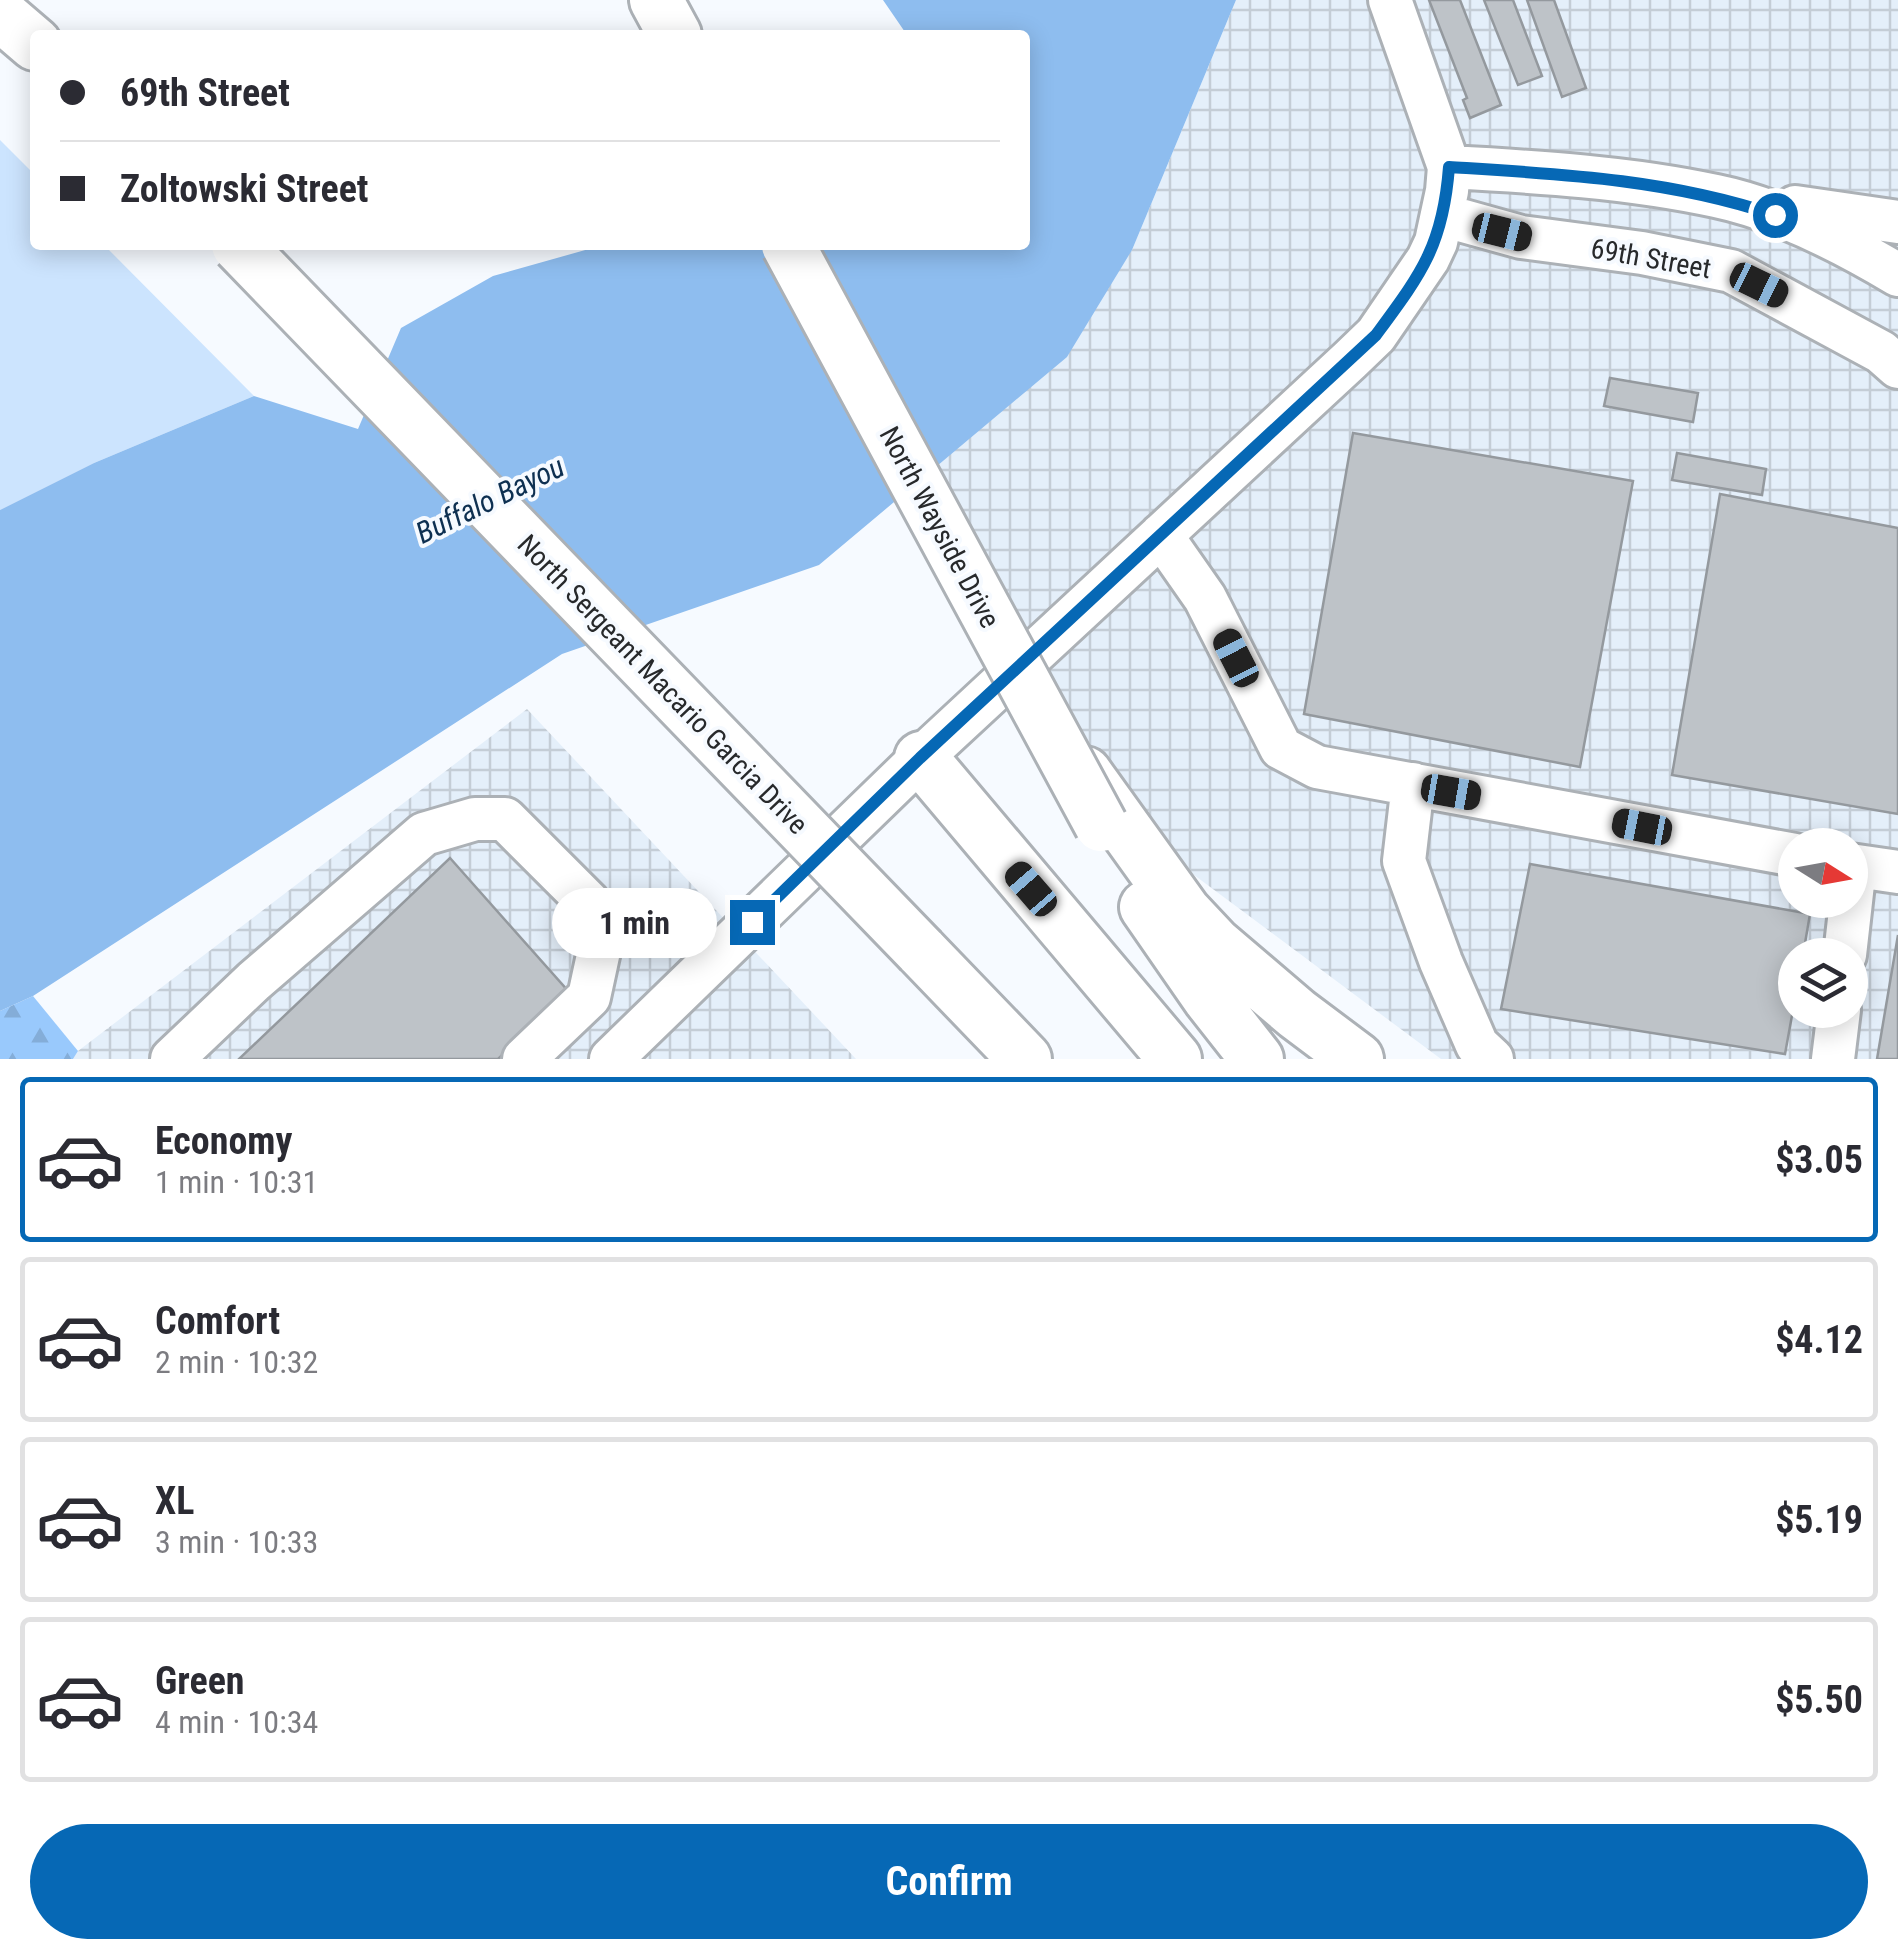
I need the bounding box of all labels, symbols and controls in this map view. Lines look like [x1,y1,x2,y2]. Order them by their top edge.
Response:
text: 69th Street [120,71,290,115]
text: Zoltowski Street [120,167,368,211]
route start [1753,193,1798,238]
car [1469,210,1535,254]
street label: 69th Street [1588,232,1714,285]
car [1725,258,1793,312]
street label: North Wayside Drive [873,421,1006,633]
water label: Buffalo Bayou [410,449,570,550]
street label: North Sergeant Macario Garcia Drive [511,528,814,841]
car [1209,624,1263,692]
car [1419,772,1483,812]
car [1610,807,1674,847]
north arrow [1778,828,1868,918]
map controls [1778,828,1868,1028]
car [1000,857,1062,921]
callout: 1 min [552,887,717,957]
route end [730,900,775,945]
text: 1 min [599,904,670,942]
button: layers [1778,938,1868,1028]
icon: car [35,1115,125,1205]
text: Economy [155,1119,292,1163]
text: $3.05 [1775,1138,1863,1182]
text: 1 min · 10:31 [155,1163,318,1201]
icon: car [35,1295,125,1385]
text: Comfort [155,1299,280,1343]
text: $4.12 [1775,1318,1863,1362]
text: 2 min · 10:32 [155,1343,318,1381]
icon: car [35,1475,125,1565]
text: XL [155,1479,194,1523]
text: $5.19 [1775,1498,1863,1542]
text: 3 min · 10:33 [155,1523,318,1561]
icon: car [35,1655,125,1745]
text: Green [155,1659,245,1703]
text: $5.50 [1775,1678,1863,1722]
text: 4 min · 10:34 [155,1703,318,1741]
button: Confirm [30,1824,1868,1939]

